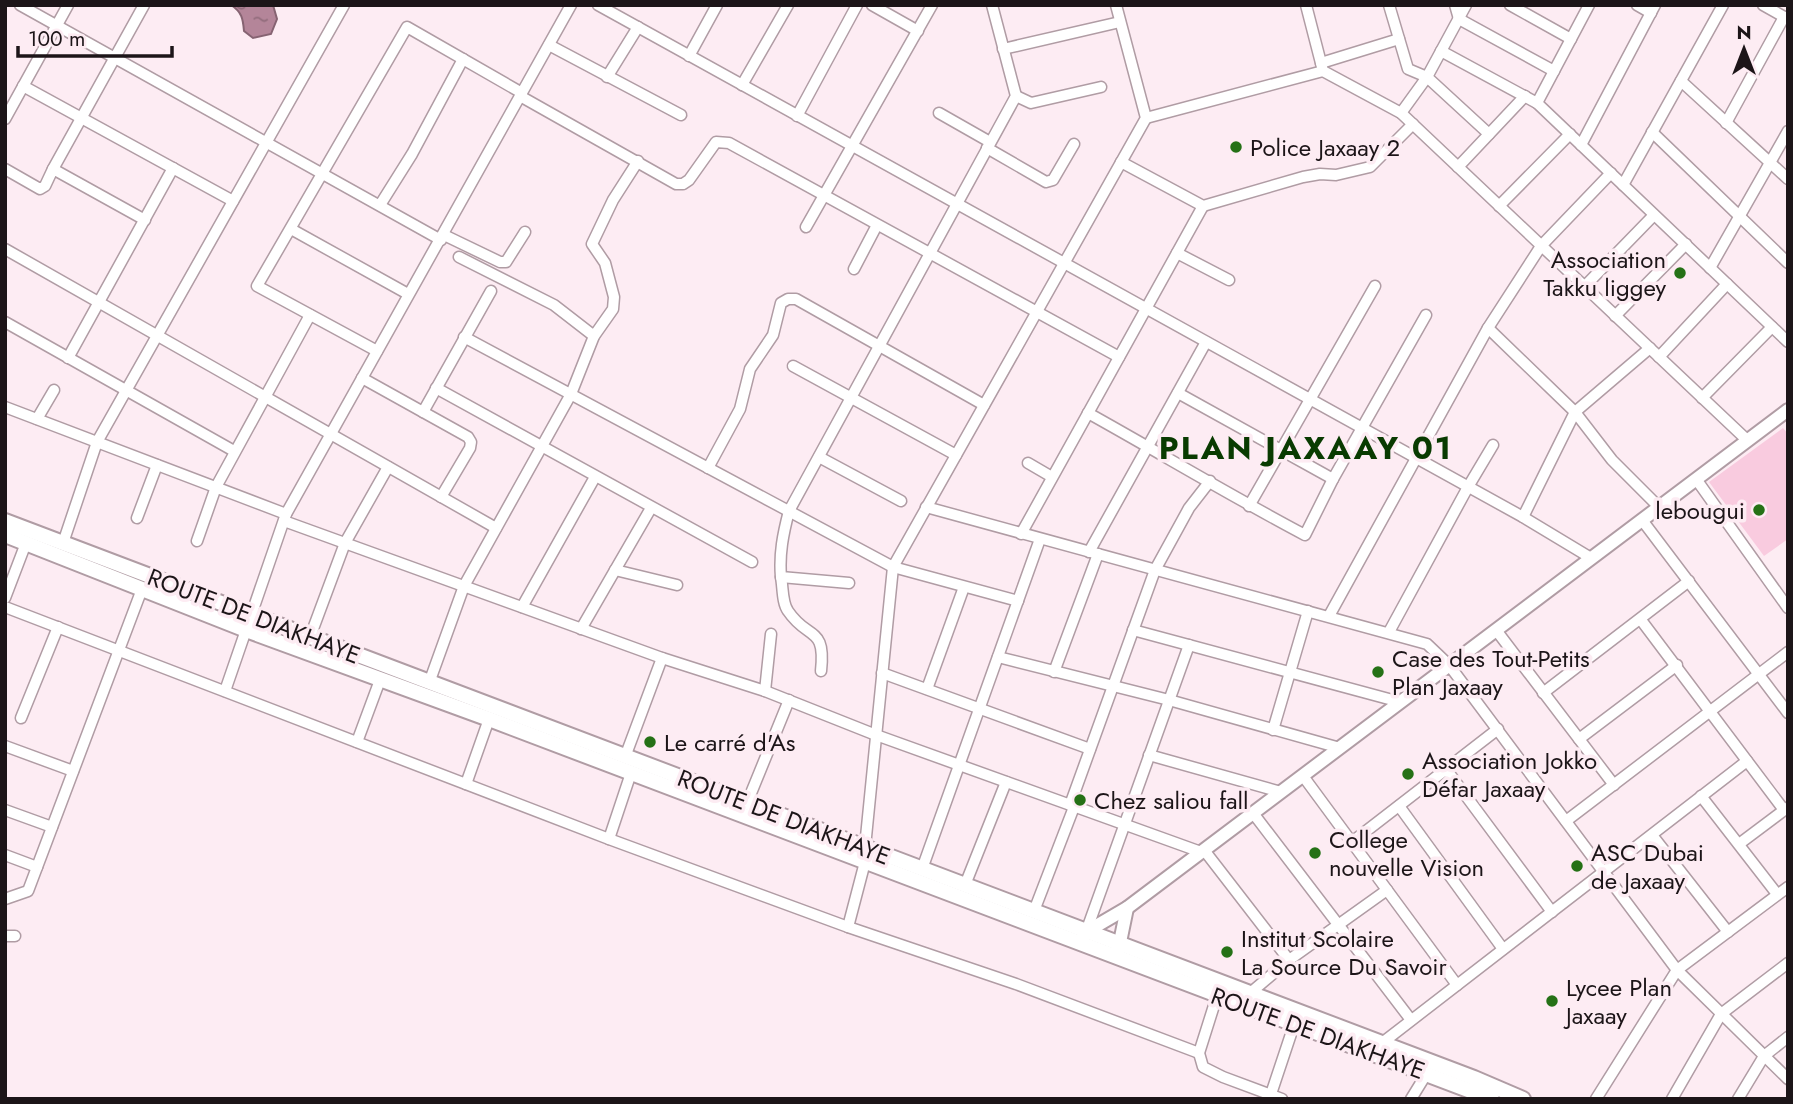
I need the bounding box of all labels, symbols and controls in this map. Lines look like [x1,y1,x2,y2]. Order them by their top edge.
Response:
scale bar [18,14,172,58]
north arrow [1709,14,1779,84]
text: N [1736,19,1752,46]
text: 100 m [28,24,85,54]
place label: Police Jaxaay 2 [1250,130,1400,165]
marker: Police Jaxaay 2 [1228,139,1244,155]
place label: Association Takku liggey [1543,242,1666,305]
marker: Association Takku liggey [1672,265,1688,281]
district label: PLAN JAXAAY 01 [1159,425,1453,471]
place label: lebougui [1655,493,1745,528]
marker: lebougui [1751,502,1767,518]
street label: ROUTE DE DIAKHAYE [143,559,365,673]
place label: Case des Tout-Petits Plan Jaxaay [1392,641,1590,704]
marker: Case des Tout-Petits Plan Jaxaay [1370,664,1386,680]
place label: Le carré d'As [664,725,795,760]
marker: Le carré d'As [642,734,658,750]
place label: Association Jokko Défar Jaxaay [1422,743,1597,806]
street label: ROUTE DE DIAKHAYE [673,760,895,874]
marker: Association Jokko Défar Jaxaay [1400,766,1416,782]
place label: Chez saliou fall [1094,783,1249,818]
marker: Chez saliou fall [1072,792,1088,808]
place label: College nouvelle Vision [1329,822,1484,885]
place label: ASC Dubai de Jaxaay [1591,835,1704,898]
marker: College nouvelle Vision [1307,845,1323,861]
marker: ASC Dubai de Jaxaay [1569,858,1585,874]
place label: Institut Scolaire La Source Du Savoir [1241,921,1448,984]
marker: Institut Scolaire La Source Du Savoir [1219,944,1235,960]
place label: Lycee Plan Jaxaay [1563,970,1672,1033]
street label: ROUTE DE DIAKHAYE [1206,978,1430,1088]
marker: Lycee Plan Jaxaay [1544,993,1560,1009]

